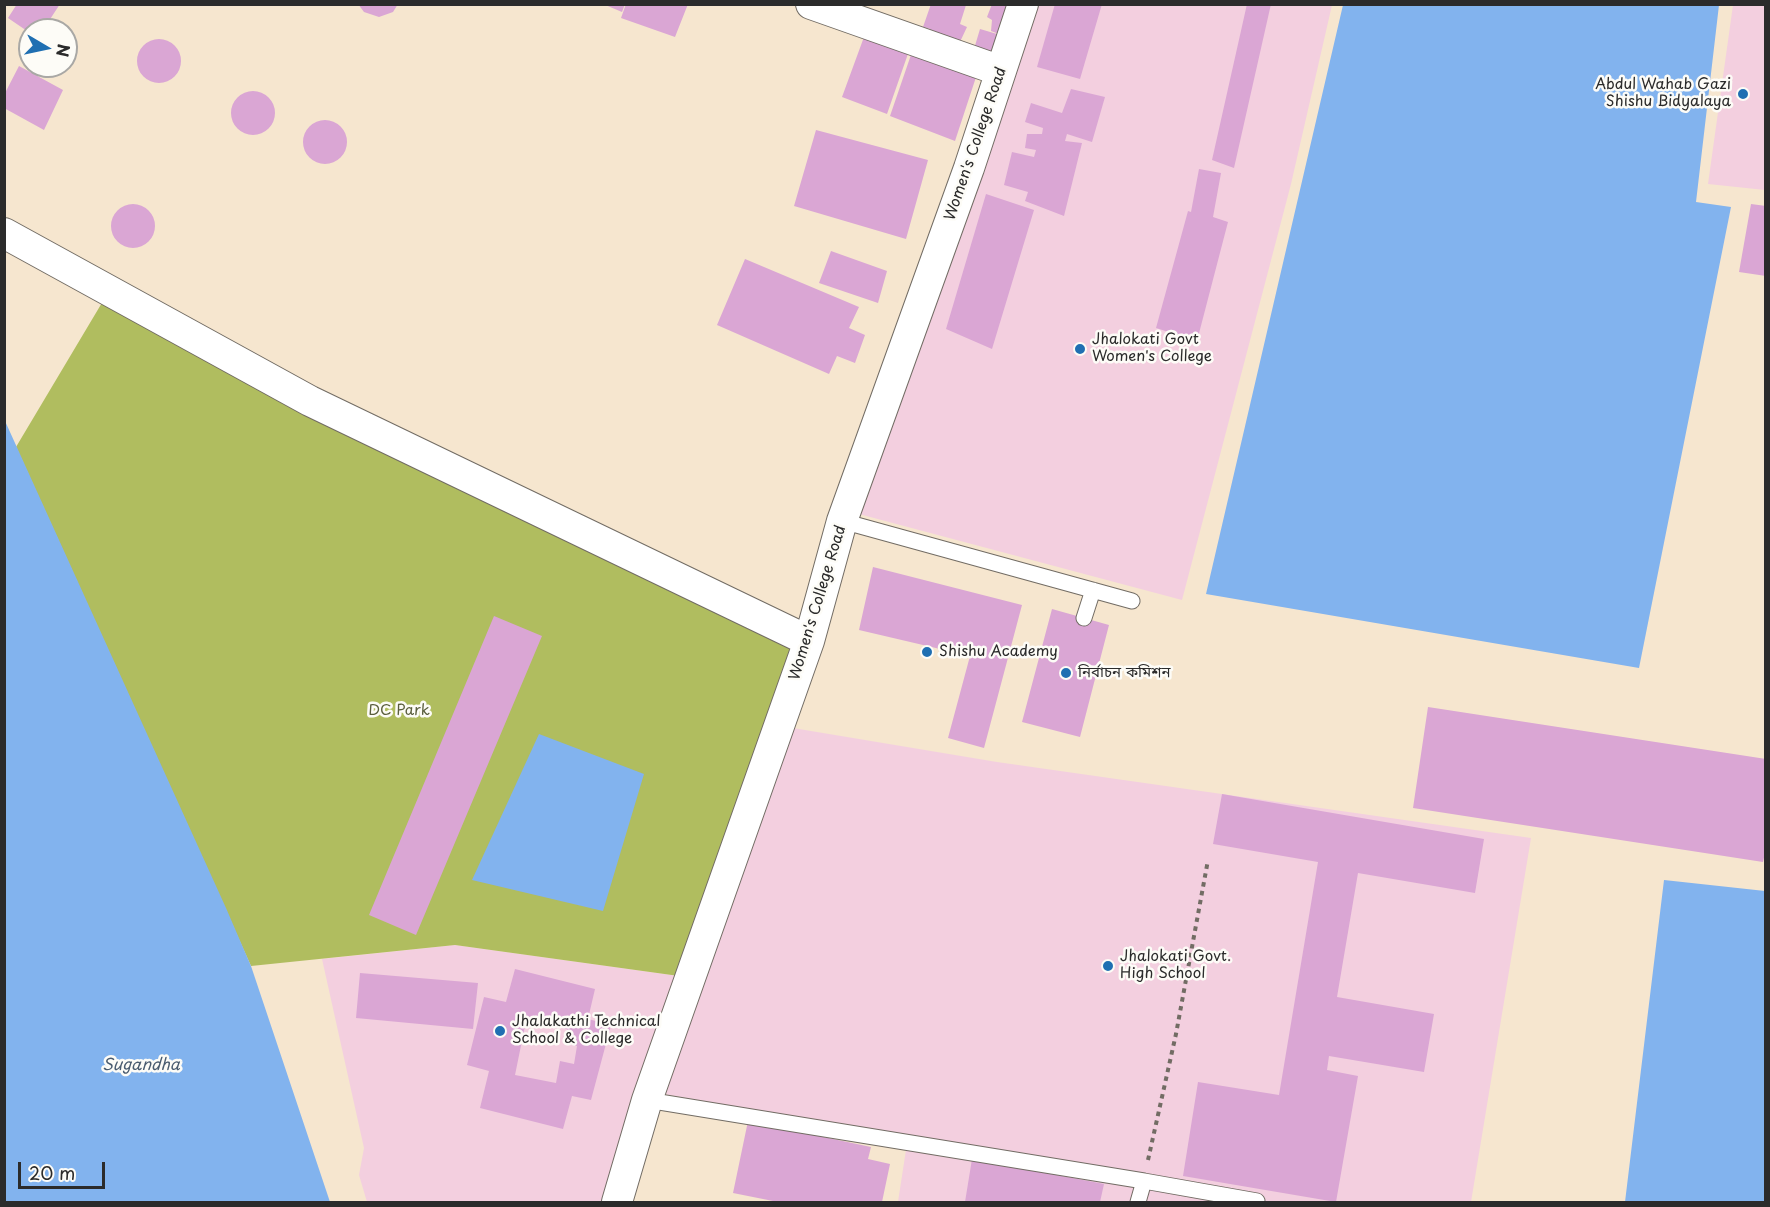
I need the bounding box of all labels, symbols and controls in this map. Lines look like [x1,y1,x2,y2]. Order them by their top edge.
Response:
north arrow [18,18,78,78]
text: N [51,42,77,59]
street label: Women's College Road [941,65,1011,223]
place label: Abdul Wahab Gazi Shishu Bidyalaya [1595,76,1731,111]
marker: Abdul Wahab Gazi Shishu Bidyalaya [1736,87,1750,101]
place label: Jhalokati Govt Women's College [1092,331,1212,366]
marker: Jhalokati Govt Women's College [1073,342,1087,356]
street label: Women's College Road [786,523,850,683]
place label: Shishu Academy [939,643,1058,661]
marker: Shishu Academy [920,645,934,659]
place label: নির্বাচন কমিশন [1078,664,1170,682]
marker: নির্বাচন কমিশন [1059,666,1073,680]
park label: DC Park [368,702,430,720]
place label: Jhalokati Govt. High School [1120,948,1231,983]
marker: Jhalokati Govt. High School [1101,959,1115,973]
place label: Jhalakathi Technical School & College [512,1013,661,1048]
marker: Jhalakathi Technical School & College [493,1024,507,1038]
water label: Sugandha [102,1056,180,1076]
scale bar [21,1150,108,1188]
text: 20 m [29,1159,75,1186]

